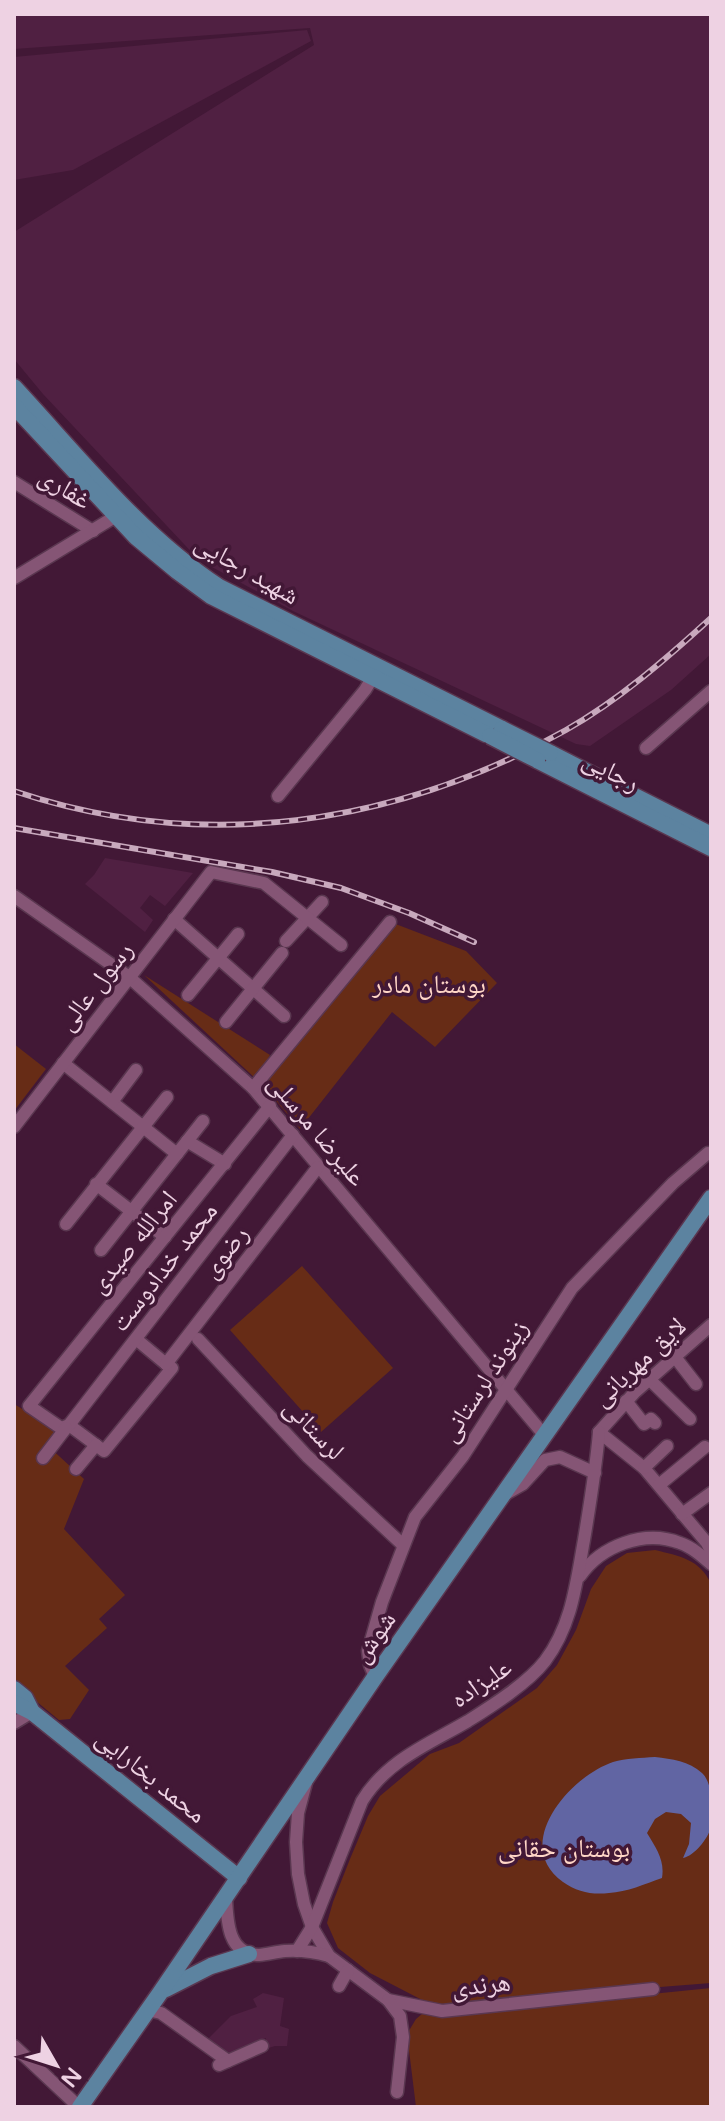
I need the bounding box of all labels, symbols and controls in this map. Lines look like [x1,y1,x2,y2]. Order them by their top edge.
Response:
street label: غفاری [33,460,97,516]
street label: شهید رجایی [189,527,305,611]
street label: رجایی [577,744,645,798]
street label: رسول عالی [51,935,139,1037]
park label: بوستان مادر [371,969,486,1000]
street label: علیرضا مرسلی [261,1068,373,1192]
street label: امرالله صیدی [82,1184,184,1300]
street label: محمد خدادوست [104,1196,224,1338]
street label: رضوی [195,1219,255,1285]
street label: لایق مهربانی [586,1311,692,1413]
street label: زینوند لرستانی [433,1314,535,1448]
street label: لرستانی [277,1392,351,1466]
street label: شوش [345,1605,403,1669]
street label: علیزاده [445,1651,517,1715]
street label: محمد بخارایی [90,1722,212,1830]
park label: بوستان حقانی [498,1833,630,1864]
street label: هرندی [450,1966,512,2004]
north arrow [16,2025,96,2105]
text: N [55,2062,86,2092]

